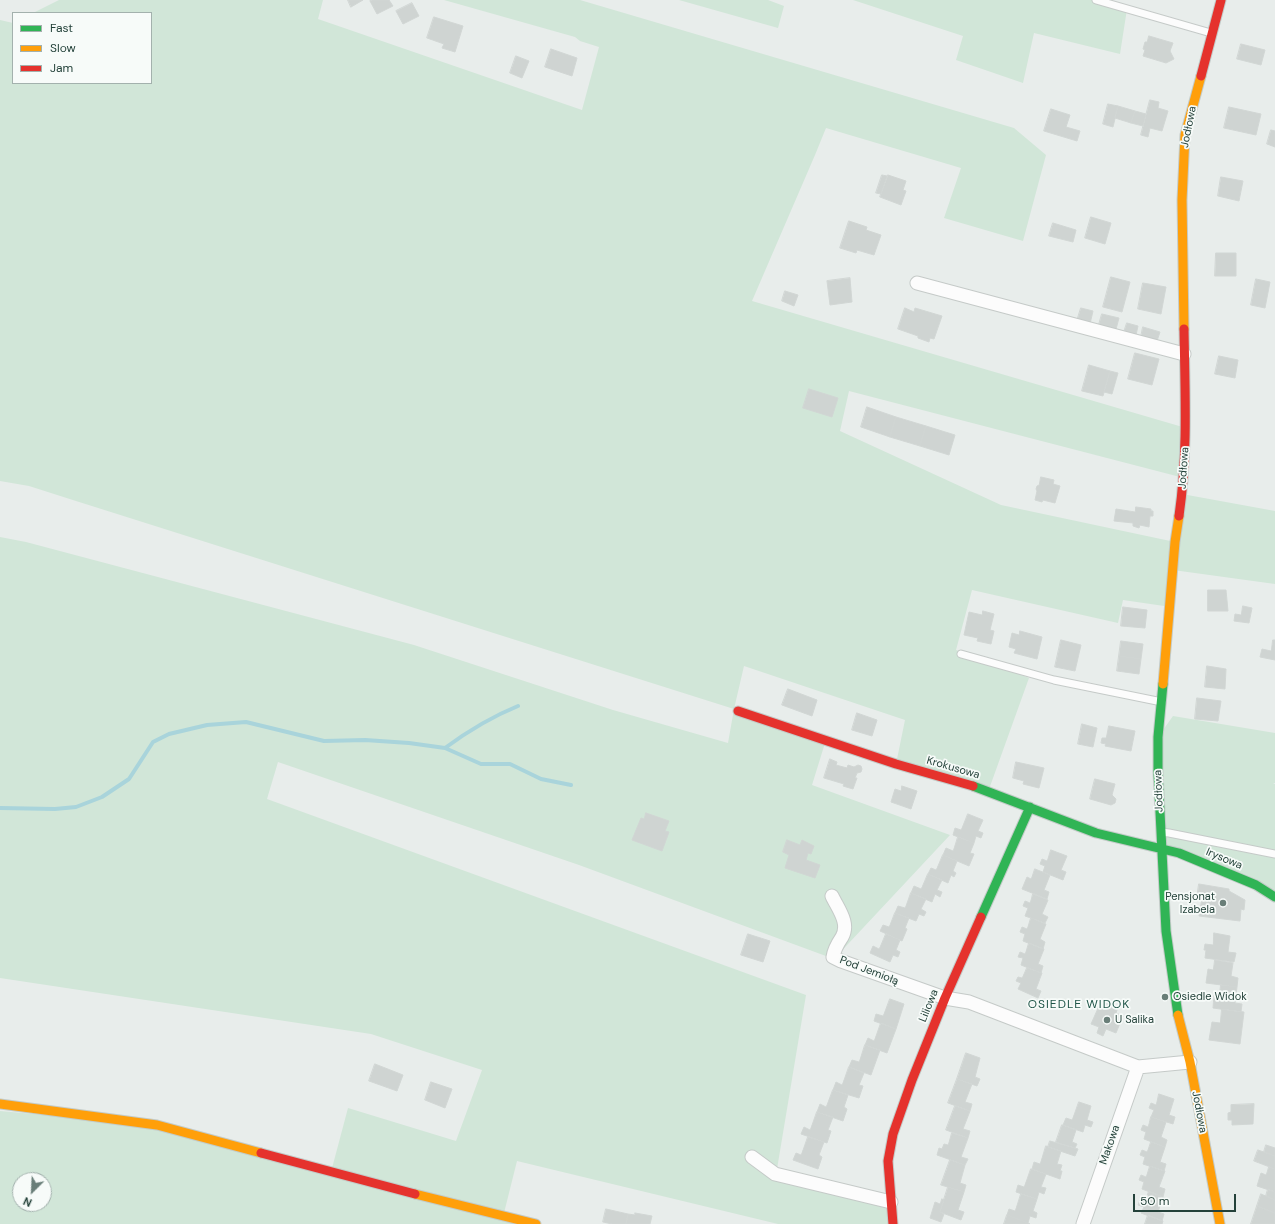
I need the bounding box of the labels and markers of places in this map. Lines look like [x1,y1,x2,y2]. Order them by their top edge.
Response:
place label: Pensjonat Izabela [1165,890,1215,916]
marker: Pensjonat Izabela [1218,898,1228,908]
place label: Osiedle Widok [1173,990,1247,1004]
marker: Osiedle Widok [1160,992,1170,1002]
place label: U Salika [1115,1013,1154,1027]
marker: U Salika [1102,1015,1112,1025]

